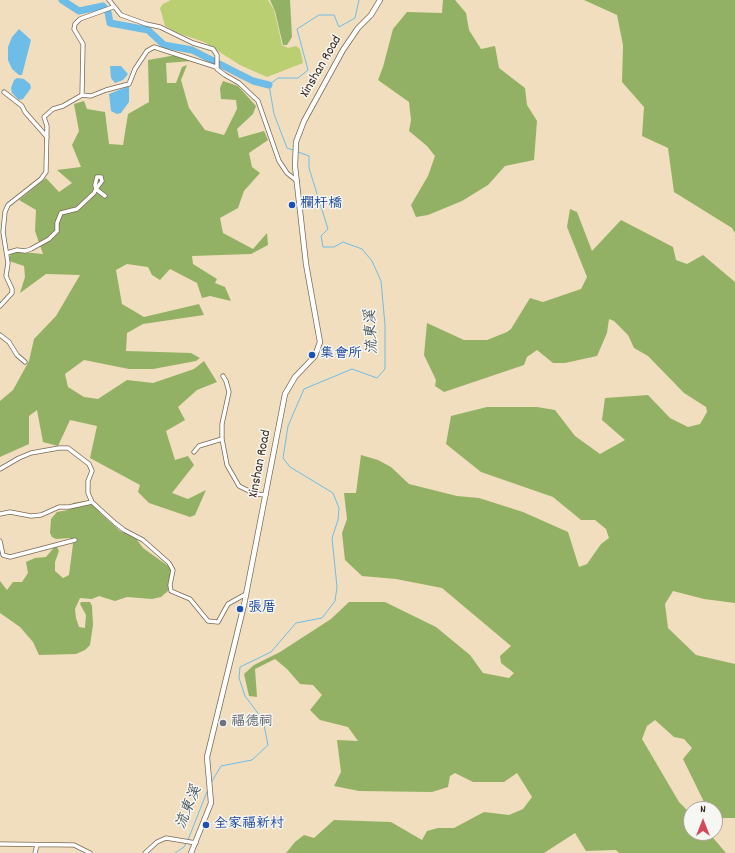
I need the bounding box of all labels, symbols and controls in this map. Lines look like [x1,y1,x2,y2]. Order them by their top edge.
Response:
street label: Xinshan Road [298,33,346,101]
place label: 欄杆橋 [300,197,342,213]
marker: 欄杆橋 [287,200,297,210]
water label: 流東溪 [363,309,383,355]
place label: 集會所 [320,347,362,363]
marker: 集會所 [307,350,317,360]
street label: Xinshan Road [246,429,276,499]
place label: 張厝 [248,601,276,617]
marker: 張厝 [235,604,245,614]
place label: 福德祠 [231,715,273,731]
marker: 福德祠 [218,718,228,728]
water label: 流東溪 [173,784,207,832]
north arrow [683,801,723,841]
text: N [700,802,706,818]
place label: 全家福新村 [214,817,284,833]
marker: 全家福新村 [201,820,211,830]

